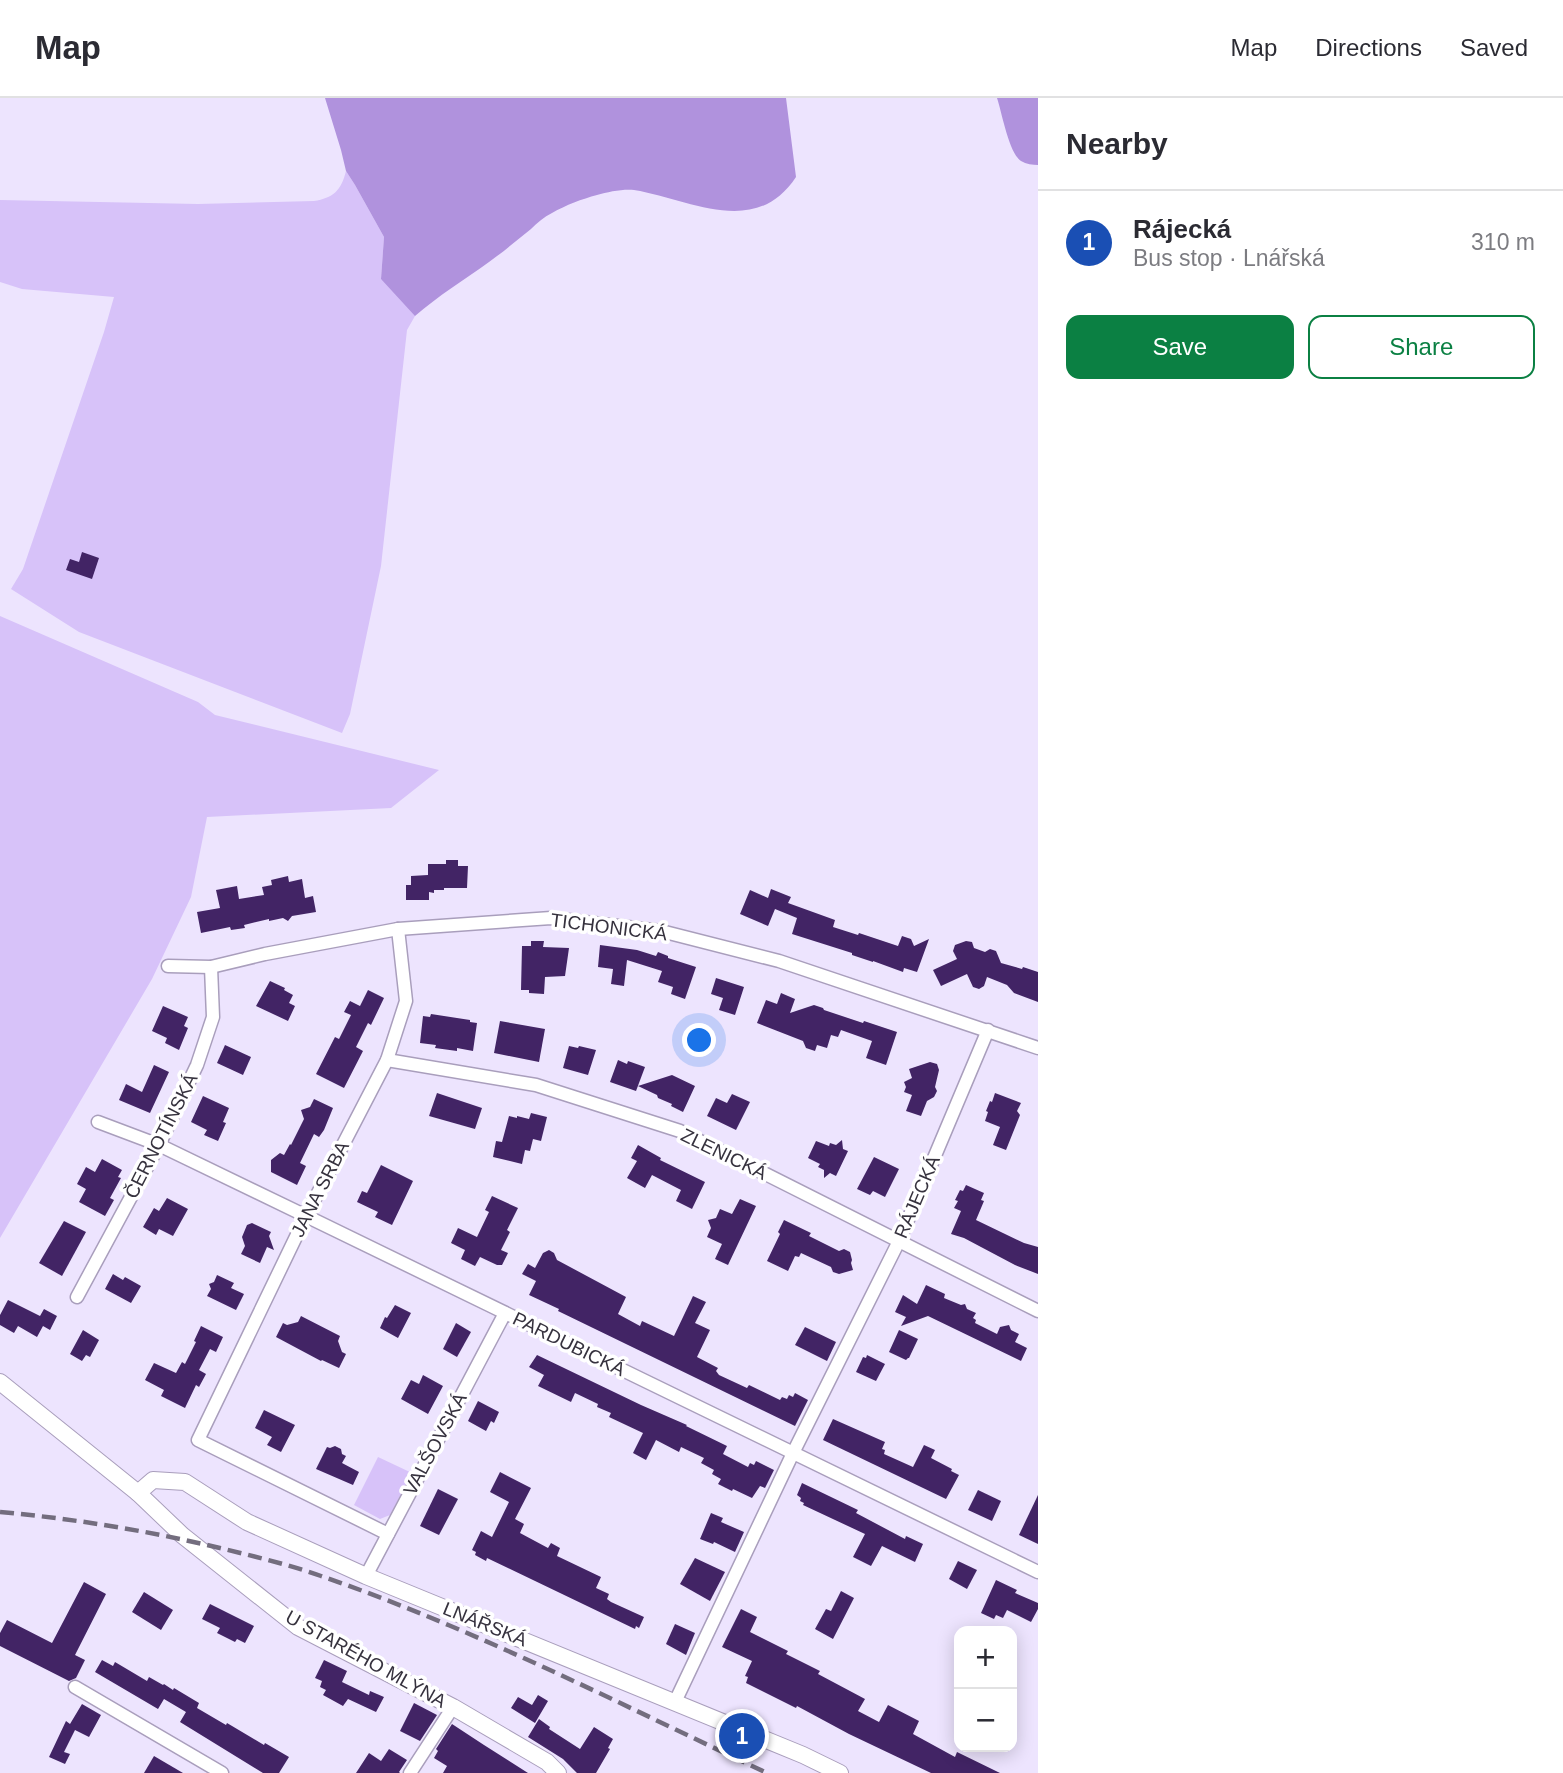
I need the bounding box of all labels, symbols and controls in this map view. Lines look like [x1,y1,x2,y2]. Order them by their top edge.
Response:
text: Map [35,29,101,66]
text: Map [1231,34,1277,61]
text: Directions [1315,34,1422,61]
text: Saved [1460,34,1528,61]
text: Nearby [1066,127,1168,160]
text: Rájecká [1133,214,1231,244]
text: 1 [1083,229,1095,255]
text: 310 m [1471,229,1535,255]
text: Bus stop · Lnářská [1133,245,1325,271]
button: Save [1066,315,1294,379]
button: Share [1308,315,1535,379]
street label: TICHONICKÁ [550,909,669,945]
your location [682,1023,716,1057]
street label: ČERNOTÍNSKÁ [120,1070,202,1202]
street label: ZLENICKÁ [678,1124,771,1184]
street label: JANA SRBA [287,1137,353,1240]
street label: RÁJECKÁ [890,1152,944,1241]
street label: PARDUBICKÁ [510,1308,629,1380]
street label: VALŠOVSKÁ [399,1389,471,1499]
street label: LNÁŘSKÁ [440,1598,530,1650]
street label: U STARÉHO MLÝNA [282,1606,450,1712]
map controls [954,1626,1017,1752]
button: + [954,1626,1017,1689]
button: − [954,1689,1017,1752]
pin: 1 [719,1710,765,1762]

